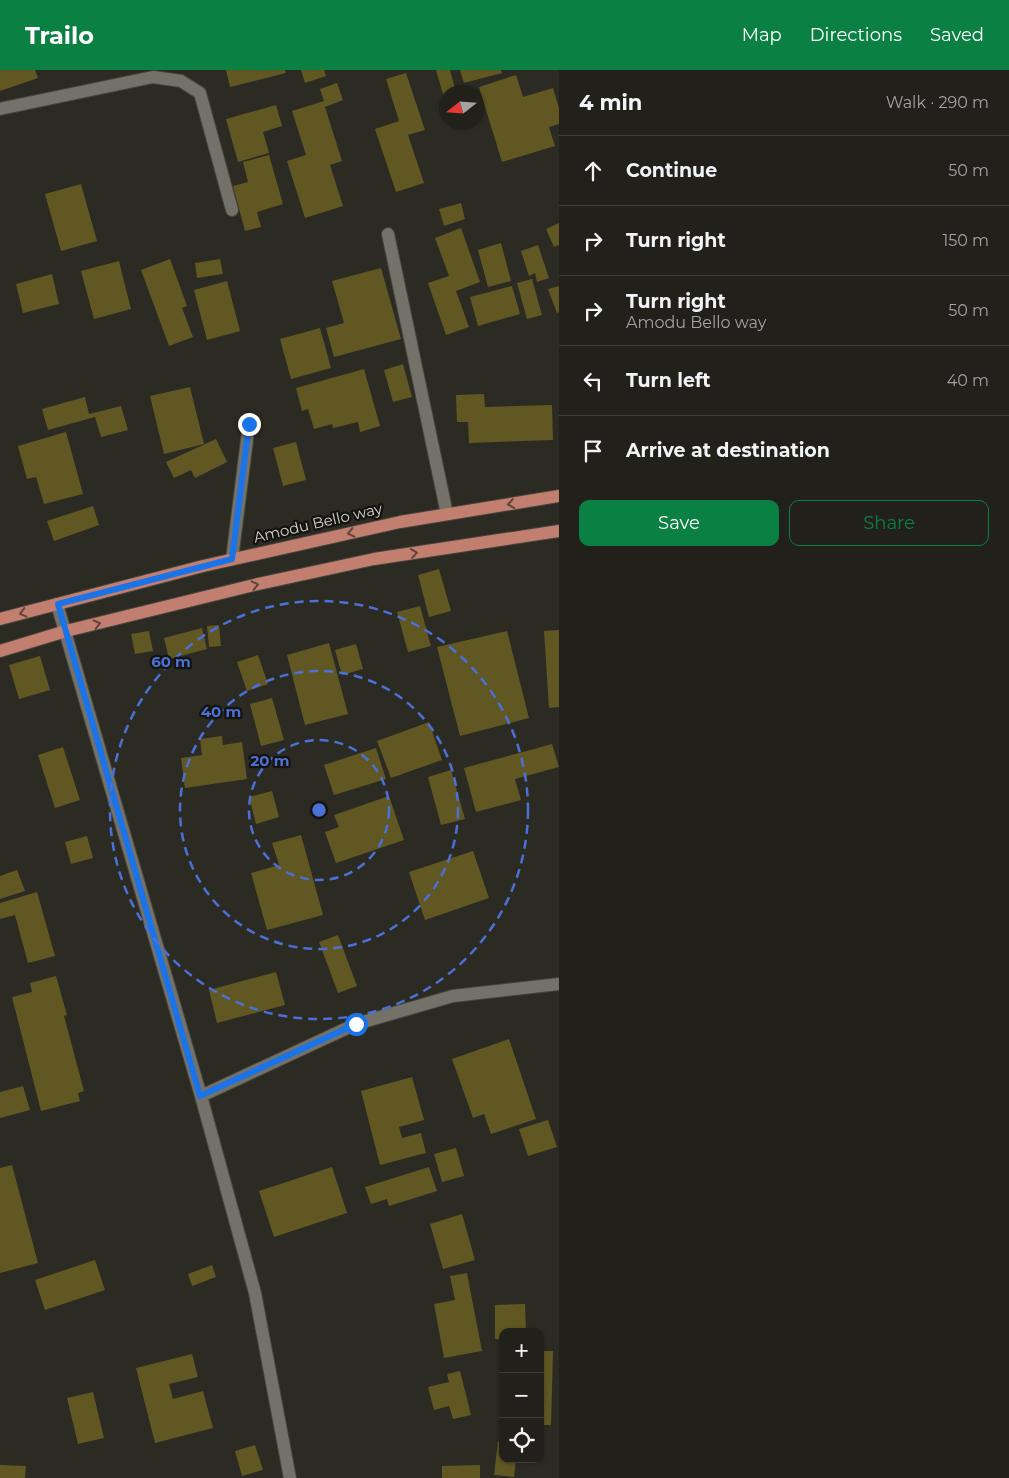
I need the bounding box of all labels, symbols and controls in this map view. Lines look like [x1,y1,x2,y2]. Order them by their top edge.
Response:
text: Trailo [25,21,94,50]
text: Map [742,24,782,46]
text: Directions [810,24,902,46]
text: Saved [930,24,984,46]
north arrow [439,85,484,130]
text: 4 min [579,90,642,115]
text: Walk · 290 m [886,93,989,112]
icon: ahead [579,157,607,185]
text: Continue [626,159,717,182]
text: 50 m [948,161,989,180]
icon: right [579,227,607,255]
text: Turn right [626,229,726,252]
text: 150 m [942,231,989,250]
text: Turn right [626,290,726,313]
icon: right [579,297,607,325]
text: 50 m [948,301,989,320]
text: Amodu Bello way [626,313,766,332]
icon: left [579,367,607,395]
text: Turn left [626,369,711,392]
text: 40 m [947,371,989,390]
route end [238,413,261,436]
icon: arrive [579,437,607,465]
text: Arrive at destination [626,439,830,462]
street label: Amodu Bello way [252,498,385,547]
one-way arrow [507,498,515,508]
button: Save [579,500,779,546]
button: Share [789,500,989,546]
one-way arrow [347,527,356,538]
one-way arrow [411,548,419,559]
one-way arrow [251,580,260,591]
one-way arrow [19,607,28,618]
one-way arrow [93,619,102,630]
text: 60 m [151,652,191,671]
text: 40 m [201,702,241,721]
text: 20 m [250,751,290,770]
centre of rings [310,801,328,819]
route start [345,1013,368,1036]
map controls [499,1328,544,1463]
button: + [499,1328,544,1373]
button: − [499,1373,544,1418]
button: locate [499,1418,544,1463]

